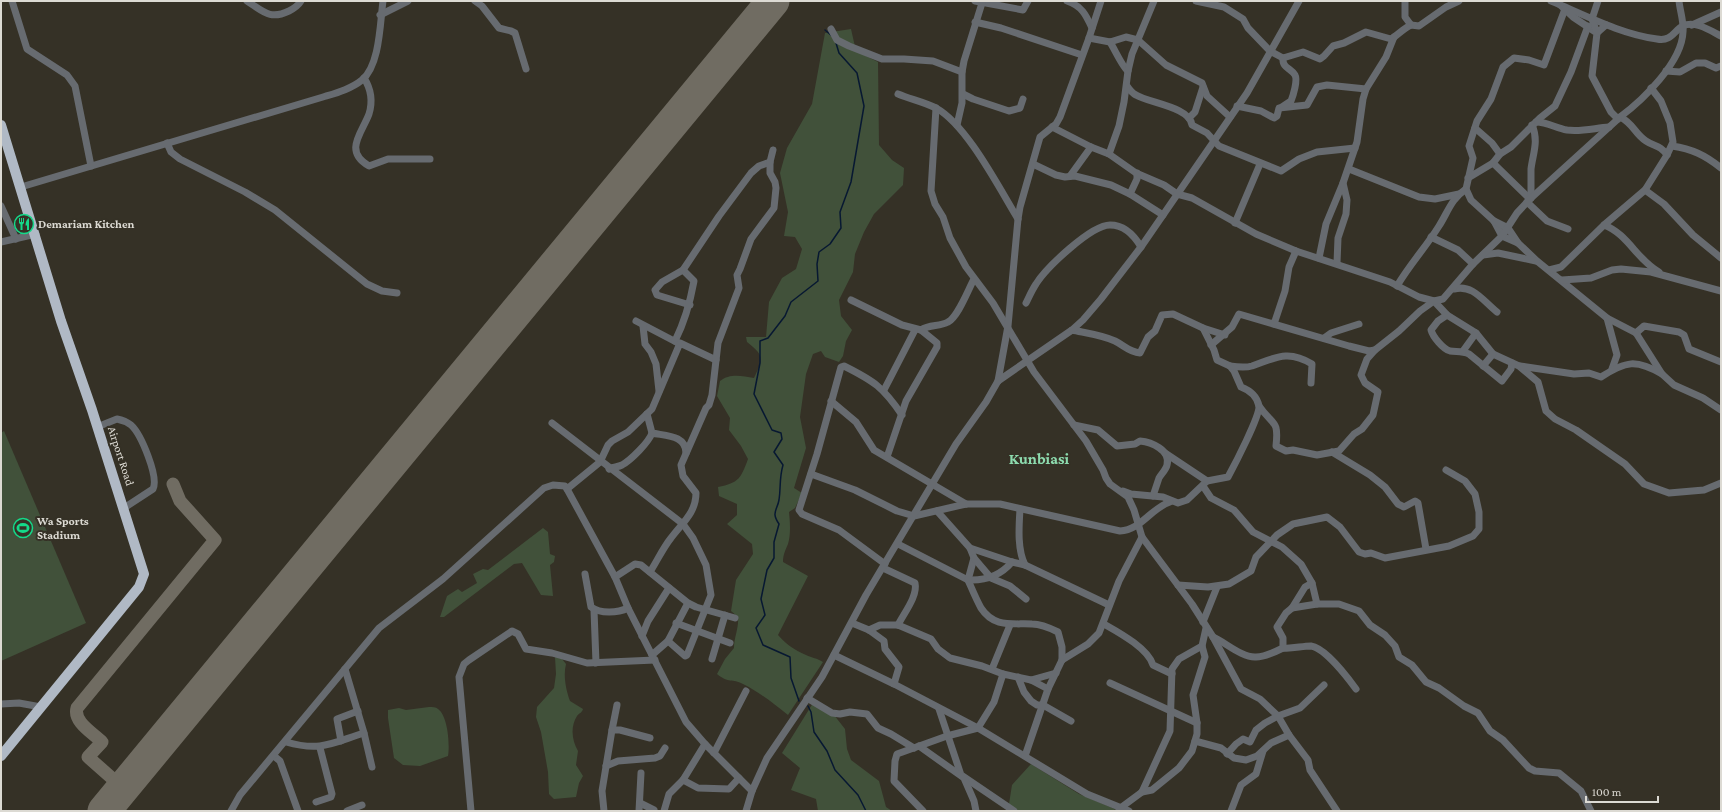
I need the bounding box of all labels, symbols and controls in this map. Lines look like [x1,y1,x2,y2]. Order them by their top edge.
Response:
restaurant icon: Demariam Kitchen [13,213,35,235]
place label: Demariam Kitchen [38,217,135,231]
street label: Airport Road [105,425,137,488]
district label: Kunbiasi [1009,450,1070,467]
place label: Wa Sports Stadium [36,514,89,542]
sports icon: Wa Sports Stadium [12,517,34,539]
scale bar [1586,778,1658,804]
text: 100 m [1592,785,1622,799]

